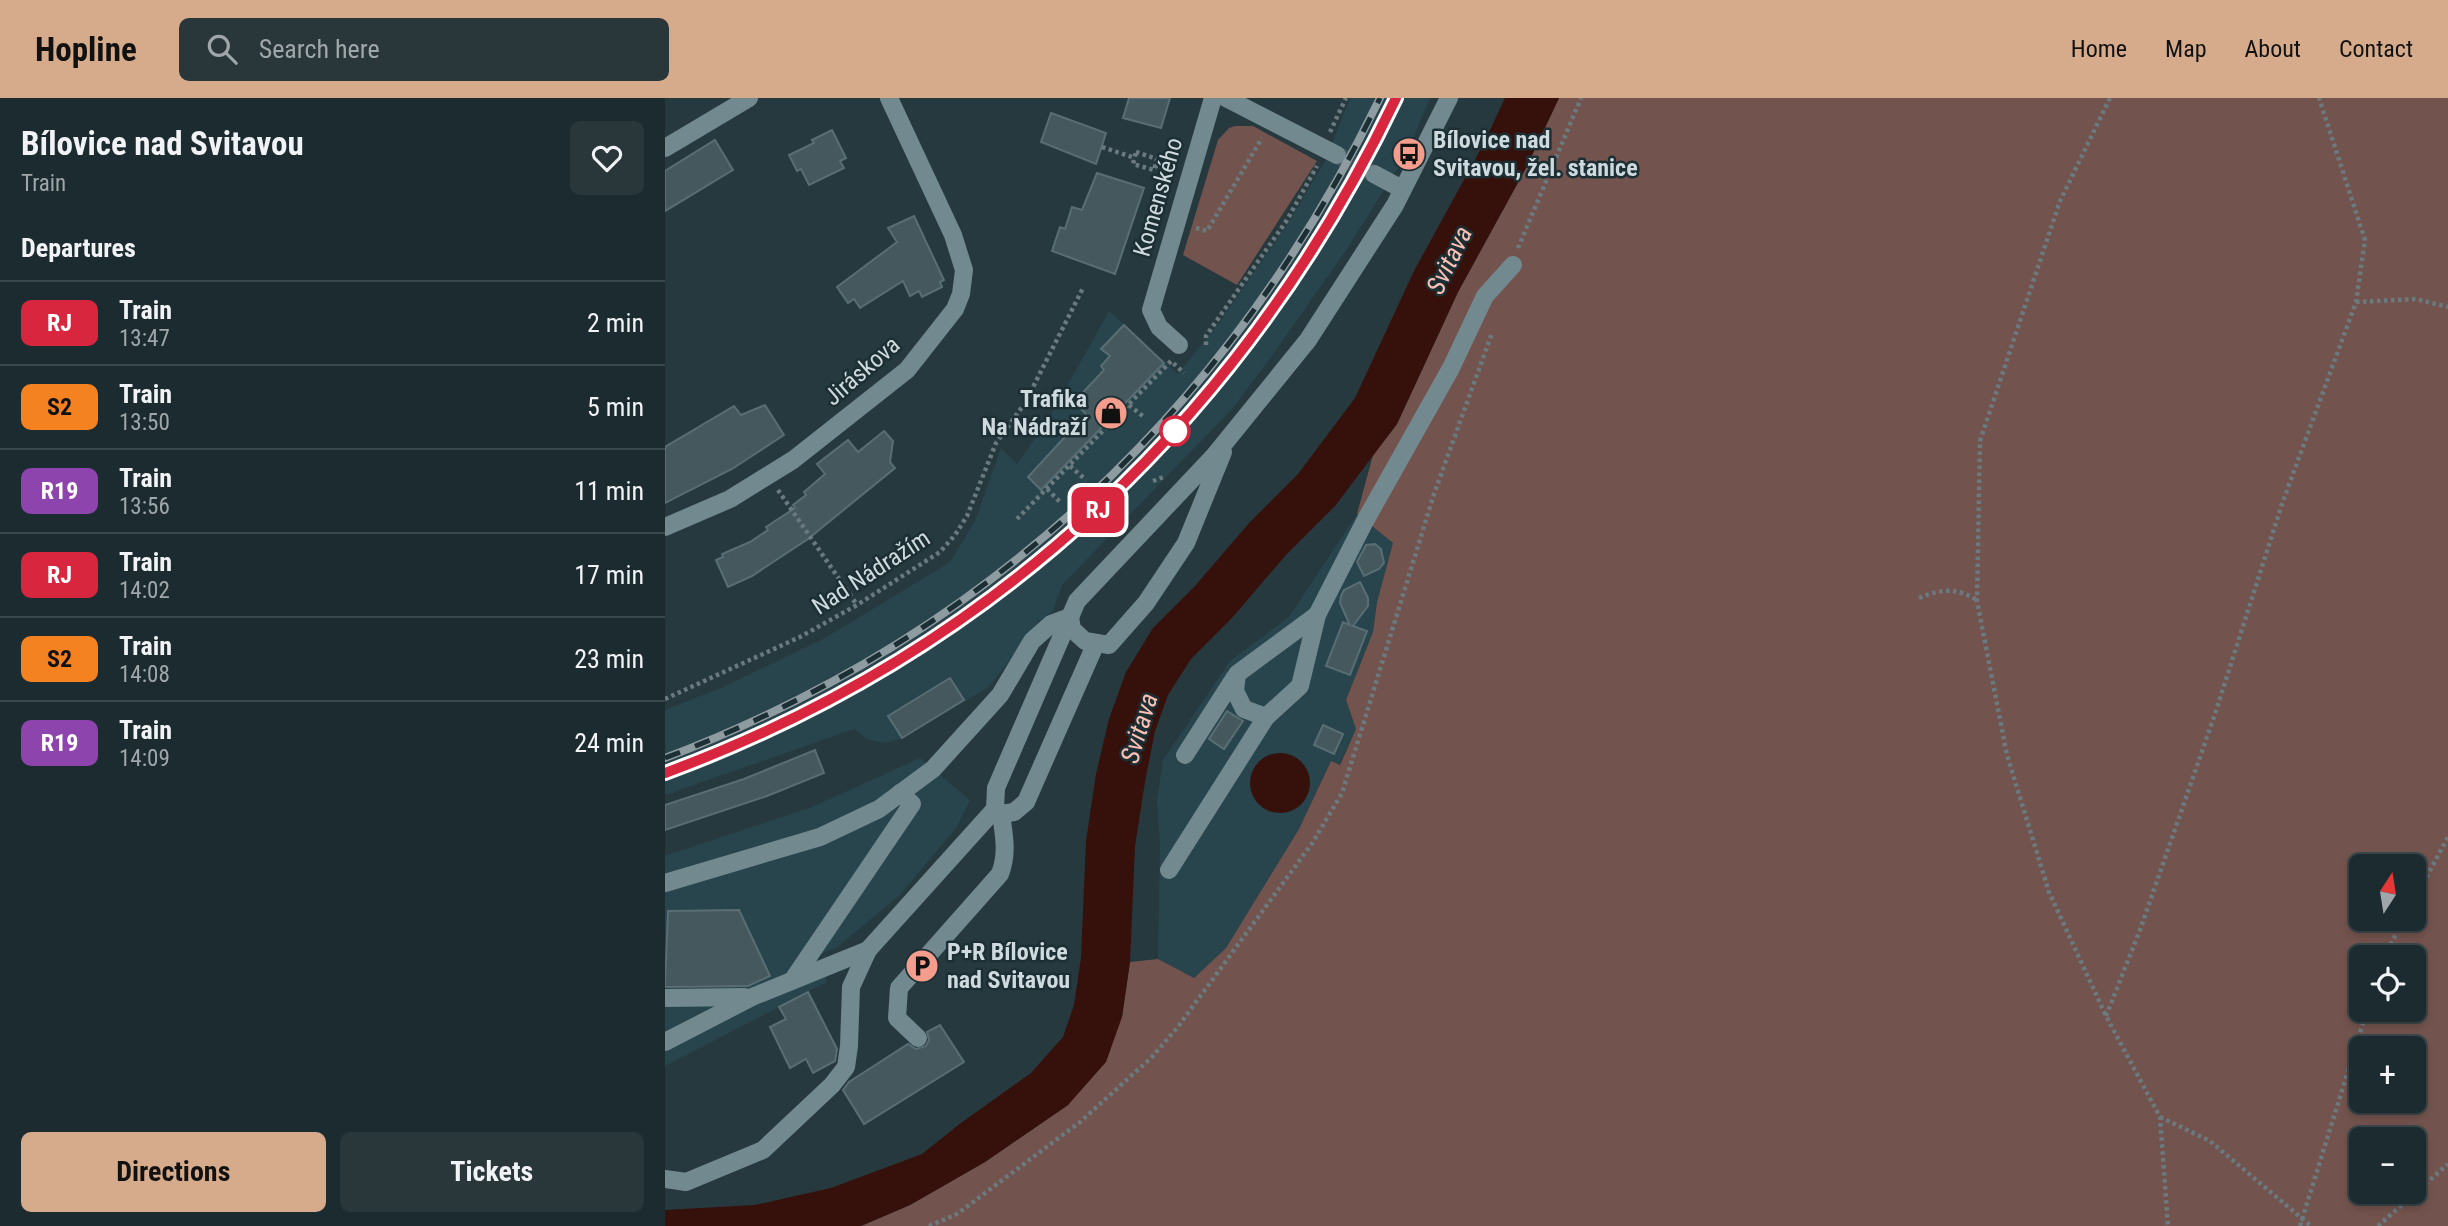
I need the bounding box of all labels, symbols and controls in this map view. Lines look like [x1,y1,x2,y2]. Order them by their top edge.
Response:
search box [179,18,669,81]
text: Hopline [35,30,137,69]
icon: search [203,30,241,68]
text: Search here [259,34,380,64]
text: Home [2071,35,2127,63]
text: Map [2165,35,2207,63]
text: About [2245,35,2301,63]
text: Contact [2339,35,2413,63]
button: heart [570,121,644,195]
text: Bílovice nad Svitavou [21,124,304,163]
place label: Bílovice nad Svitavou, žel. stanice [1433,126,1638,182]
street label: Komenského [1128,134,1188,260]
bus stop icon: Bílovice nad Svitavou, žel. stanice [1390,135,1428,173]
text: Train [21,170,66,197]
water label: Svitava [1420,221,1478,299]
text: Departures [21,233,136,263]
text: Train [119,295,172,325]
text: 2 min [587,308,644,338]
text: RJ [47,309,72,337]
text: 13:47 [119,325,170,352]
street label: Jiráskova [819,331,905,411]
text: Train [119,379,172,409]
place label: Trafika Na Nádraží [982,385,1089,441]
text: 5 min [587,392,644,422]
text: S2 [47,393,72,421]
shop icon: Trafika Na Nádraží [1092,394,1130,432]
text: 13:50 [119,409,170,436]
unlabelled marker [1160,416,1190,446]
text: Train [119,463,172,493]
text: 11 min [574,476,644,506]
text: R19 [41,477,78,505]
line badge: RJ [1067,487,1129,533]
text: 13:56 [119,493,170,520]
text: RJ [1085,496,1111,524]
street label: Nad Nádražím [807,524,935,620]
text: Train [119,547,172,577]
text: 17 min [574,560,644,590]
text: RJ [47,561,72,589]
text: 14:02 [119,577,170,604]
text: Train [119,631,172,661]
text: 23 min [574,644,644,674]
text: S2 [47,645,72,673]
text: 14:08 [119,661,170,688]
water label: Svitava [1114,689,1164,767]
text: Train [119,715,172,745]
text: 24 min [574,728,644,758]
text: R19 [41,729,78,757]
text: 14:09 [119,745,170,772]
north arrow [2349,854,2425,931]
map controls [2349,854,2426,1204]
place label: P+R Bílovice nad Svitavou [947,938,1070,994]
button: locate [2349,945,2426,1022]
parking icon: P+R Bílovice nad Svitavou [903,947,941,985]
button: + [2349,1036,2426,1113]
button: − [2349,1127,2426,1204]
button: Directions [21,1132,326,1212]
button: Tickets [340,1132,644,1212]

